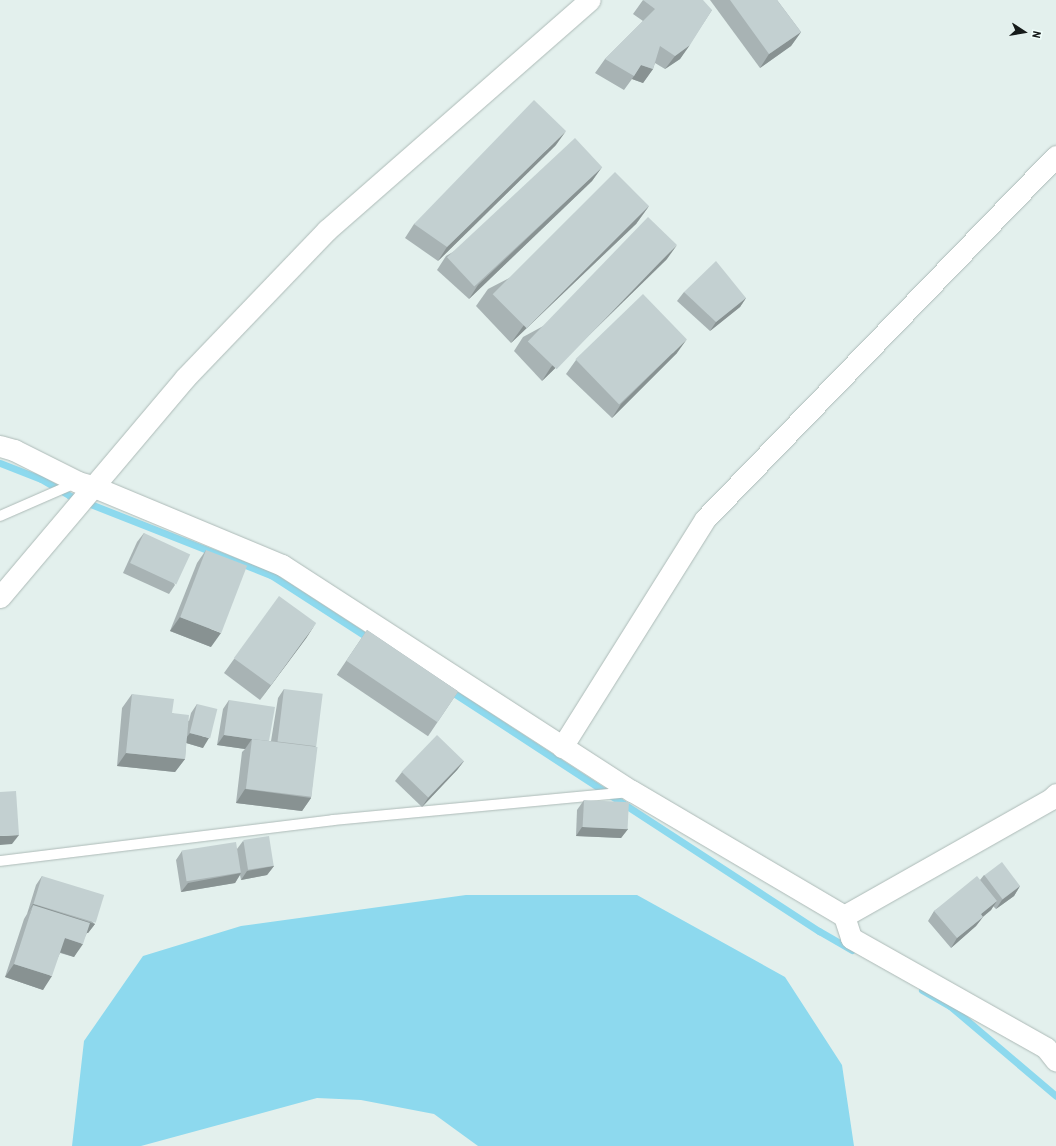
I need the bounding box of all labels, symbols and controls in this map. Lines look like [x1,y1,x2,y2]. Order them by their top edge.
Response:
north arrow [1004,12,1044,52]
text: N [1029,30,1043,39]

